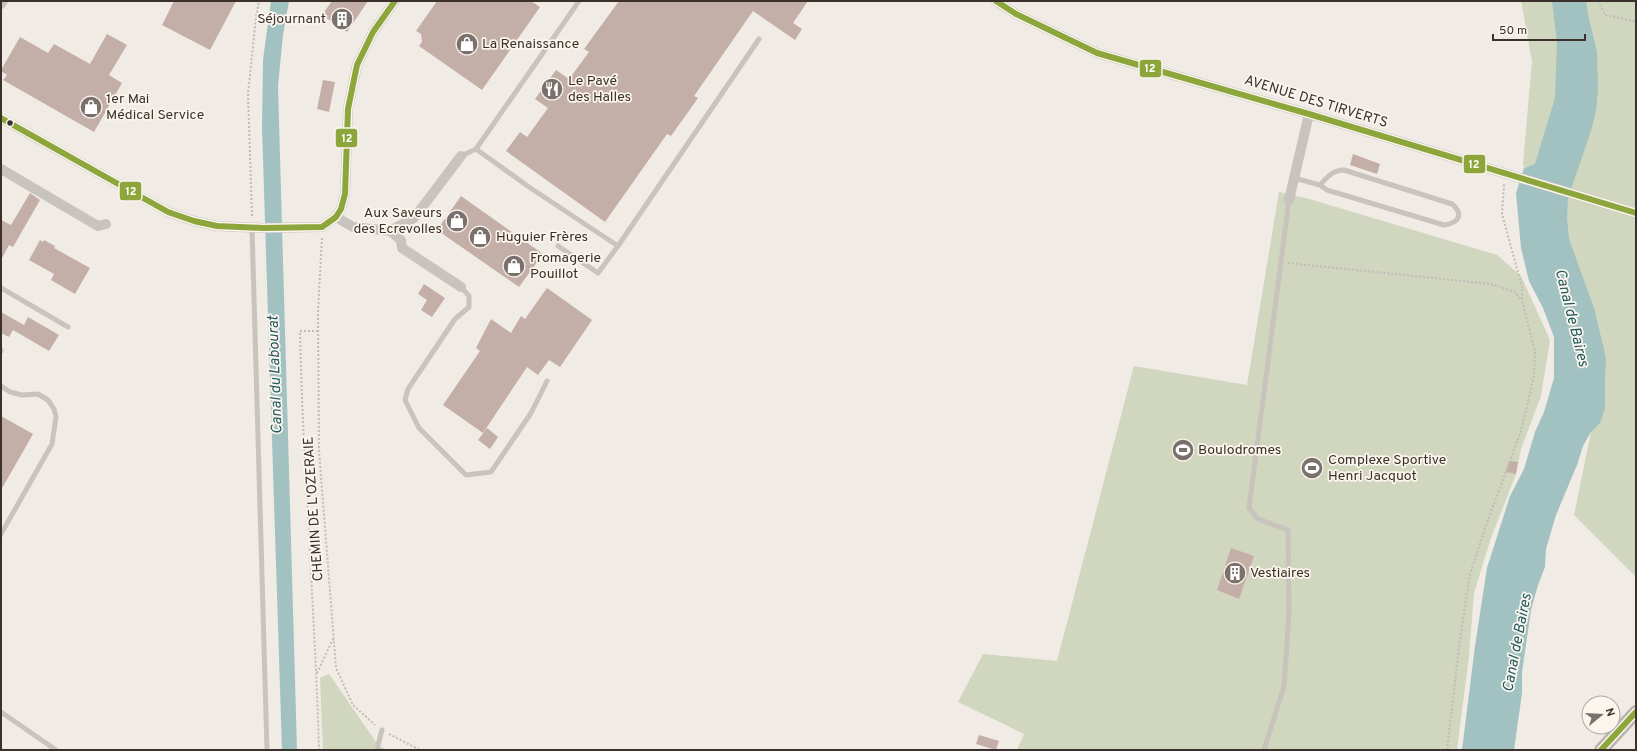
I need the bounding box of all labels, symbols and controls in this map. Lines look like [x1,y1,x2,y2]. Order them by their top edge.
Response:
building icon: Séjournant [329,6,355,32]
place label: Séjournant [257,11,326,28]
scale bar [1493,16,1585,42]
text: 50 m [1499,23,1527,39]
shop icon: La Renaissance [454,31,480,57]
place label: La Renaissance [482,36,579,53]
line badge: 12 [1139,59,1162,78]
text: 12 [1144,62,1156,76]
street label: AVENUE DES TIRVERTS [1242,72,1390,132]
place label: Le Pavé des Halles [568,73,631,106]
restaurant icon: Le Pavé des Halles [539,76,565,102]
place label: 1er Mai Médical Service [106,91,204,124]
shop icon: 1er Mai Médical Service [78,94,104,120]
unlabelled marker [5,118,15,128]
line badge: 12 [335,128,358,148]
text: 12 [341,132,353,146]
line badge: 12 [1463,154,1486,174]
text: 12 [1468,158,1480,172]
line badge: 12 [119,181,142,201]
text: 12 [125,185,137,199]
place label: Aux Saveurs des Ecrevolles [353,205,442,238]
shop icon: Aux Saveurs des Ecrevolles [444,208,470,234]
shop icon: Huguier Frères [467,224,493,250]
place label: Huguier Frères [496,229,588,246]
place label: Fromagerie Pouillot [530,250,601,283]
shop icon: Fromagerie Pouillot [501,253,527,279]
water label: Canal de Baires [1550,267,1592,369]
water label: Canal du Labourat [264,315,288,434]
street label: CHEMIN DE L'OZERAIE [300,436,328,582]
sports icon: Boulodromes [1170,437,1196,463]
place label: Boulodromes [1198,442,1281,459]
place label: Complexe Sportive Henri Jacquot [1328,452,1446,485]
sports icon: Complexe Sportive Henri Jacquot [1299,455,1325,481]
building icon: Vestiaires [1222,560,1248,586]
place label: Vestiaires [1250,565,1310,582]
water label: Canal de Baires [1499,592,1537,694]
north arrow [1581,695,1621,735]
text: N [1602,706,1617,718]

